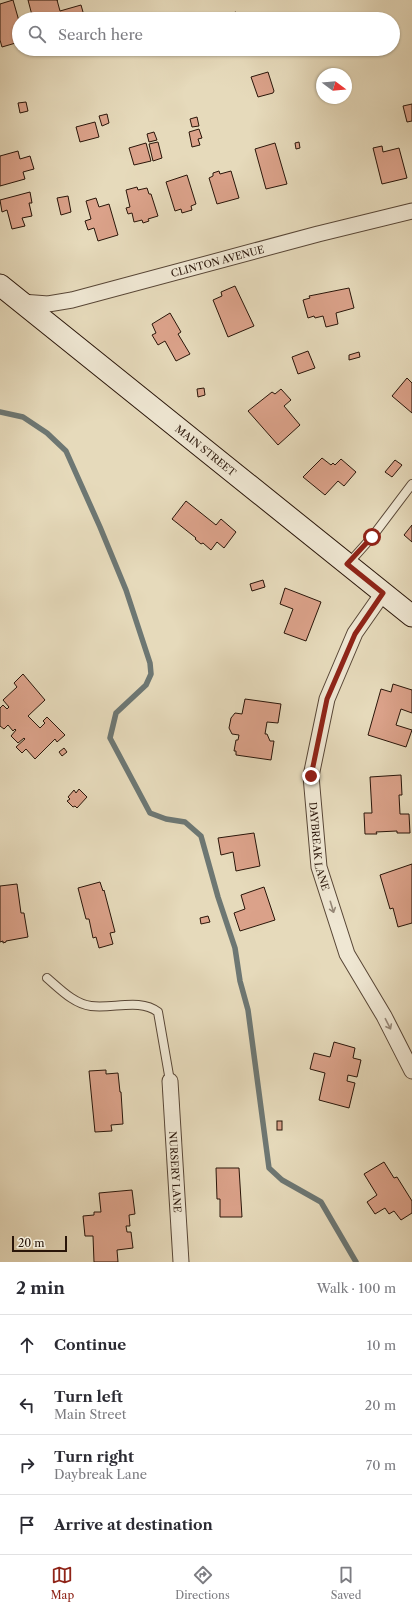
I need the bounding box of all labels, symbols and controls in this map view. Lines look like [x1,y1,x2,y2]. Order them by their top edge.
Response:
search box [12,12,400,56]
icon: search [26,23,48,45]
text: Search here [58,25,143,44]
north arrow [316,68,352,104]
street label: CLINTON AVENUE [169,243,266,280]
street label: MAIN STREET [172,422,239,479]
route start [363,528,381,546]
route end [302,767,320,785]
street label: DAYBREAK LANE [306,801,332,892]
one-way arrow [329,901,336,914]
one-way arrow [385,1018,392,1030]
street label: NURSERY LANE [166,1131,184,1213]
scale bar [12,1234,67,1253]
text: 20 m [18,1236,44,1250]
text: 2 min [16,1278,65,1298]
text: Walk · 100 m [317,1280,396,1296]
icon: ahead [16,1334,38,1356]
text: Continue [54,1335,126,1354]
text: 10 m [367,1337,396,1353]
text: Turn left [54,1387,123,1406]
icon: left [16,1394,38,1416]
text: 20 m [365,1397,396,1413]
text: Main Street [54,1406,126,1422]
text: Turn right [54,1447,134,1466]
icon: right [16,1454,38,1476]
text: 70 m [366,1457,396,1473]
text: Daybreak Lane [54,1466,147,1482]
icon: arrive [16,1514,38,1536]
text: Arrive at destination [54,1515,213,1534]
tab: Map [51,1564,74,1602]
tab: Directions [175,1564,230,1602]
tab: Saved [331,1564,361,1602]

